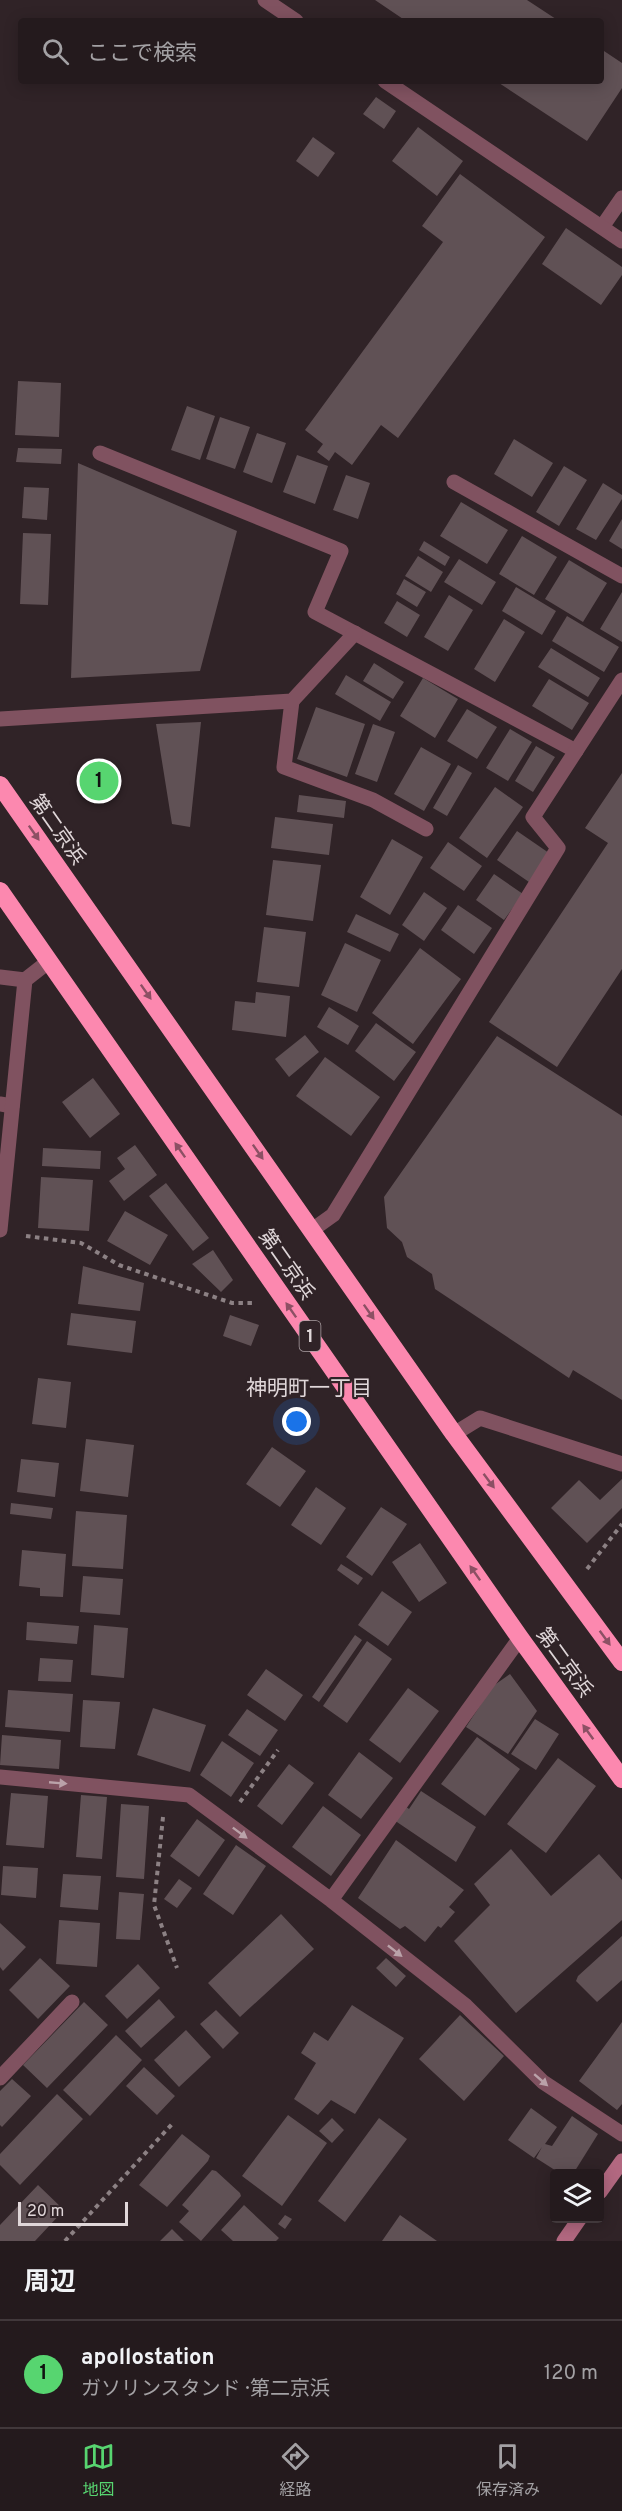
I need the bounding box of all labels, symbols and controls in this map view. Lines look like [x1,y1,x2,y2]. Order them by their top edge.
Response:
search box [18,18,604,84]
icon: search [39,35,72,68]
text: ここで検索 [87,41,197,68]
pin: 1 [80,758,118,804]
street label: 第二京浜 [23,790,90,870]
one-way arrow [28,824,40,840]
one-way arrow [140,984,152,1000]
one-way arrow [174,1142,186,1158]
one-way arrow [252,1143,264,1159]
street label: 第二京浜 [252,1225,319,1305]
one-way arrow [285,1302,297,1318]
one-way arrow [363,1303,375,1319]
road number: 1 [300,1321,320,1351]
district label: 神明町一丁目 [246,1376,372,1403]
your location [282,1407,311,1436]
one-way arrow [483,1472,495,1488]
one-way arrow [470,1565,481,1581]
street label: 第二京浜 [529,1623,597,1703]
one-way arrow [598,1630,610,1645]
one-way arrow [582,1724,594,1740]
one-way arrow [49,1778,68,1787]
one-way arrow [233,1826,248,1838]
one-way arrow [388,1944,403,1956]
one-way arrow [533,2073,548,2086]
map controls [550,2169,604,2223]
button: layers [550,2169,604,2223]
scale bar [18,2199,128,2226]
text: 20 m [27,2202,64,2222]
text: 周辺 [24,2267,76,2300]
text: apollostation [81,2345,214,2372]
text: 1 [40,2361,48,2387]
text: 120 m [544,2361,598,2387]
text: ガソリンスタンド · 第二京浜 [81,2377,330,2403]
tab: 地図 [82,2440,115,2501]
tab: 経路 [279,2440,312,2501]
tab: 保存済み [476,2440,540,2501]

